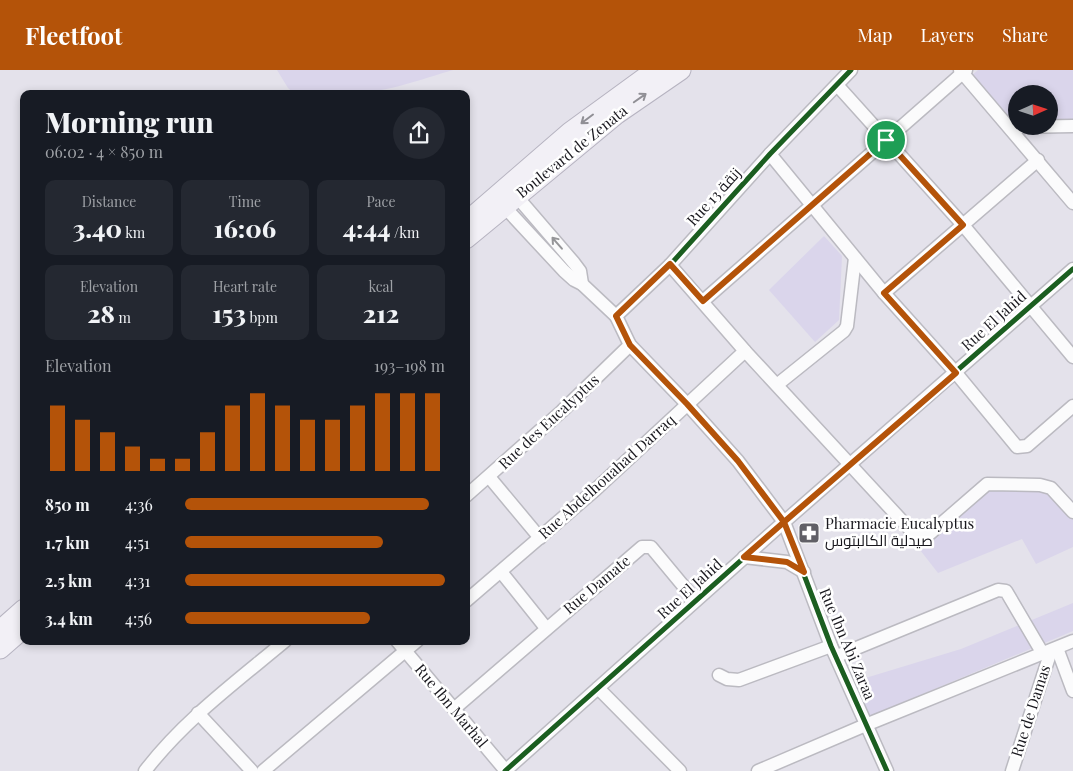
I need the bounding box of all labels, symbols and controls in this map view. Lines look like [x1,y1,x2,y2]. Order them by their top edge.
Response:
text: Fleetfoot [25,19,122,51]
text: Map [857,23,892,47]
text: Layers [920,23,974,47]
text: Share [1002,23,1048,47]
north arrow [1008,85,1058,135]
map controls [1008,85,1058,135]
one-way arrow [633,93,647,103]
street label: Boulevard de Zenata [512,100,631,202]
text: Morning run [45,103,214,140]
button: share [393,107,445,159]
one-way arrow [581,113,594,124]
pin [865,119,907,161]
icon: arrive [872,126,900,154]
text: 06:02 · 4 × 850 m [45,141,163,162]
street label: Rue 13 زنقة [682,163,745,230]
text: Distance [82,192,136,211]
text: Time [229,192,261,211]
text: Pace [367,192,395,211]
text: 3.40 [73,211,122,244]
text: 16:06 [214,211,276,244]
text: 4:44 [343,211,391,244]
text: km [122,223,145,242]
text: /km [391,223,419,242]
one-way arrow [552,237,563,250]
text: Elevation [80,277,138,296]
text: Heart rate [213,277,277,296]
text: kcal [368,277,394,296]
street label: Rue El Jahid [957,286,1030,355]
text: 28 [87,296,115,329]
text: 153 [212,296,246,329]
text: 212 [363,296,399,329]
text: m [115,308,131,327]
text: bpm [246,308,278,327]
text: Elevation [45,355,112,376]
text: 193–198 m [374,355,445,376]
street label: Rue des Eucalyptus [494,369,603,473]
street label: Rue Abdelhouahad Darraq [534,409,679,543]
text: 850 m [45,494,90,515]
text: 4:36 [125,494,153,515]
place label: Pharmacie Eucalyptus صيدلية الكالبتوس [825,513,974,551]
pharmacy icon: Pharmacie Eucalyptus صيدلية الكالبتوس [797,521,821,545]
text: 1.7 km [45,532,89,553]
text: 4:51 [125,532,150,553]
street label: Rue Damate [559,550,634,618]
street label: Rue El Jahid [653,554,726,623]
text: 2.5 km [45,570,92,591]
text: 4:31 [125,570,150,591]
street label: Rue Ibn Abi Zaraa [815,585,881,703]
text: 3.4 km [45,608,93,629]
text: 4:56 [125,608,152,629]
street label: Rue Ibn Marhal [411,659,493,751]
street label: Rue de Damas [1006,662,1054,759]

